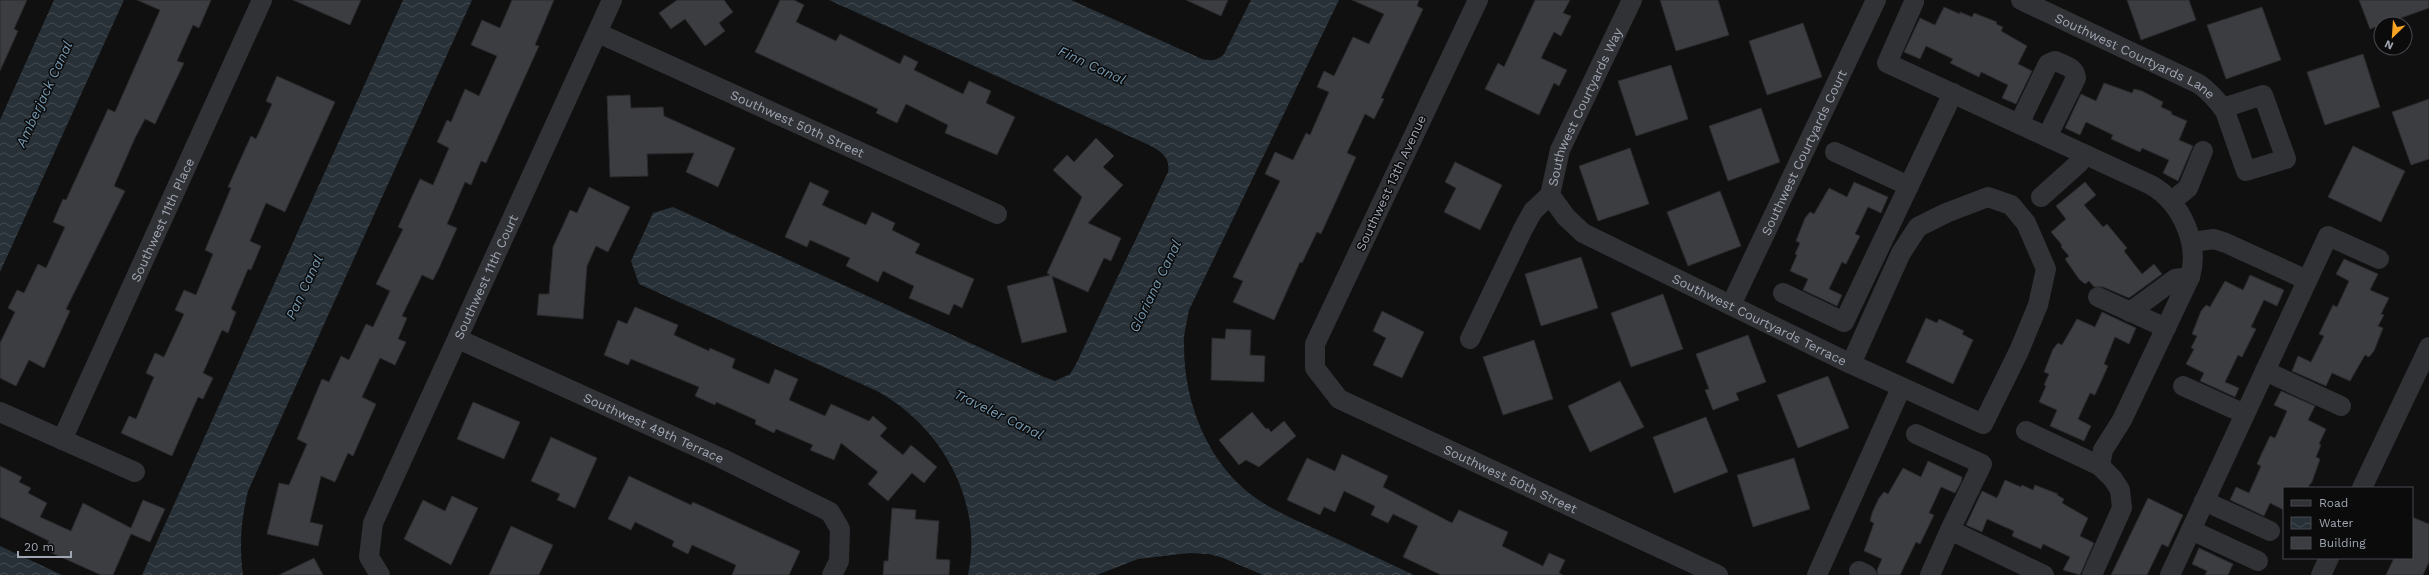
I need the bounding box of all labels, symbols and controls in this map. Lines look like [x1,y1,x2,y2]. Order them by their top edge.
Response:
street label: Southwest Courtyards Lane [2053,10,2218,102]
north arrow [2373,16,2413,56]
street label: Southwest Courtyards Way [1545,25,1625,188]
text: N [2383,37,2395,52]
water label: Amberjack Canal [12,38,76,150]
water label: Finn Canal [1056,42,1128,88]
street label: Southwest Courtyards Court [1758,67,1849,237]
street label: Southwest 50th Street [728,87,867,161]
street label: Southwest 13th Avenue [1353,113,1429,253]
street label: Southwest 11th Place [127,155,197,284]
street label: Southwest 11th Court [451,212,521,342]
water label: Gloriana Canal [1126,237,1184,335]
water label: Pan Canal [282,252,326,322]
street label: Southwest Courtyards Terrace [1670,270,1849,368]
water label: Traveler Canal [952,385,1046,443]
street label: Southwest 49th Terrace [581,389,727,466]
street label: Southwest 50th Street [1441,441,1580,516]
legend [2283,487,2413,559]
text: Road [2319,496,2348,510]
text: Water [2319,516,2354,530]
scale bar [18,533,71,559]
text: Building [2319,536,2366,550]
text: 20 m [24,540,54,554]

